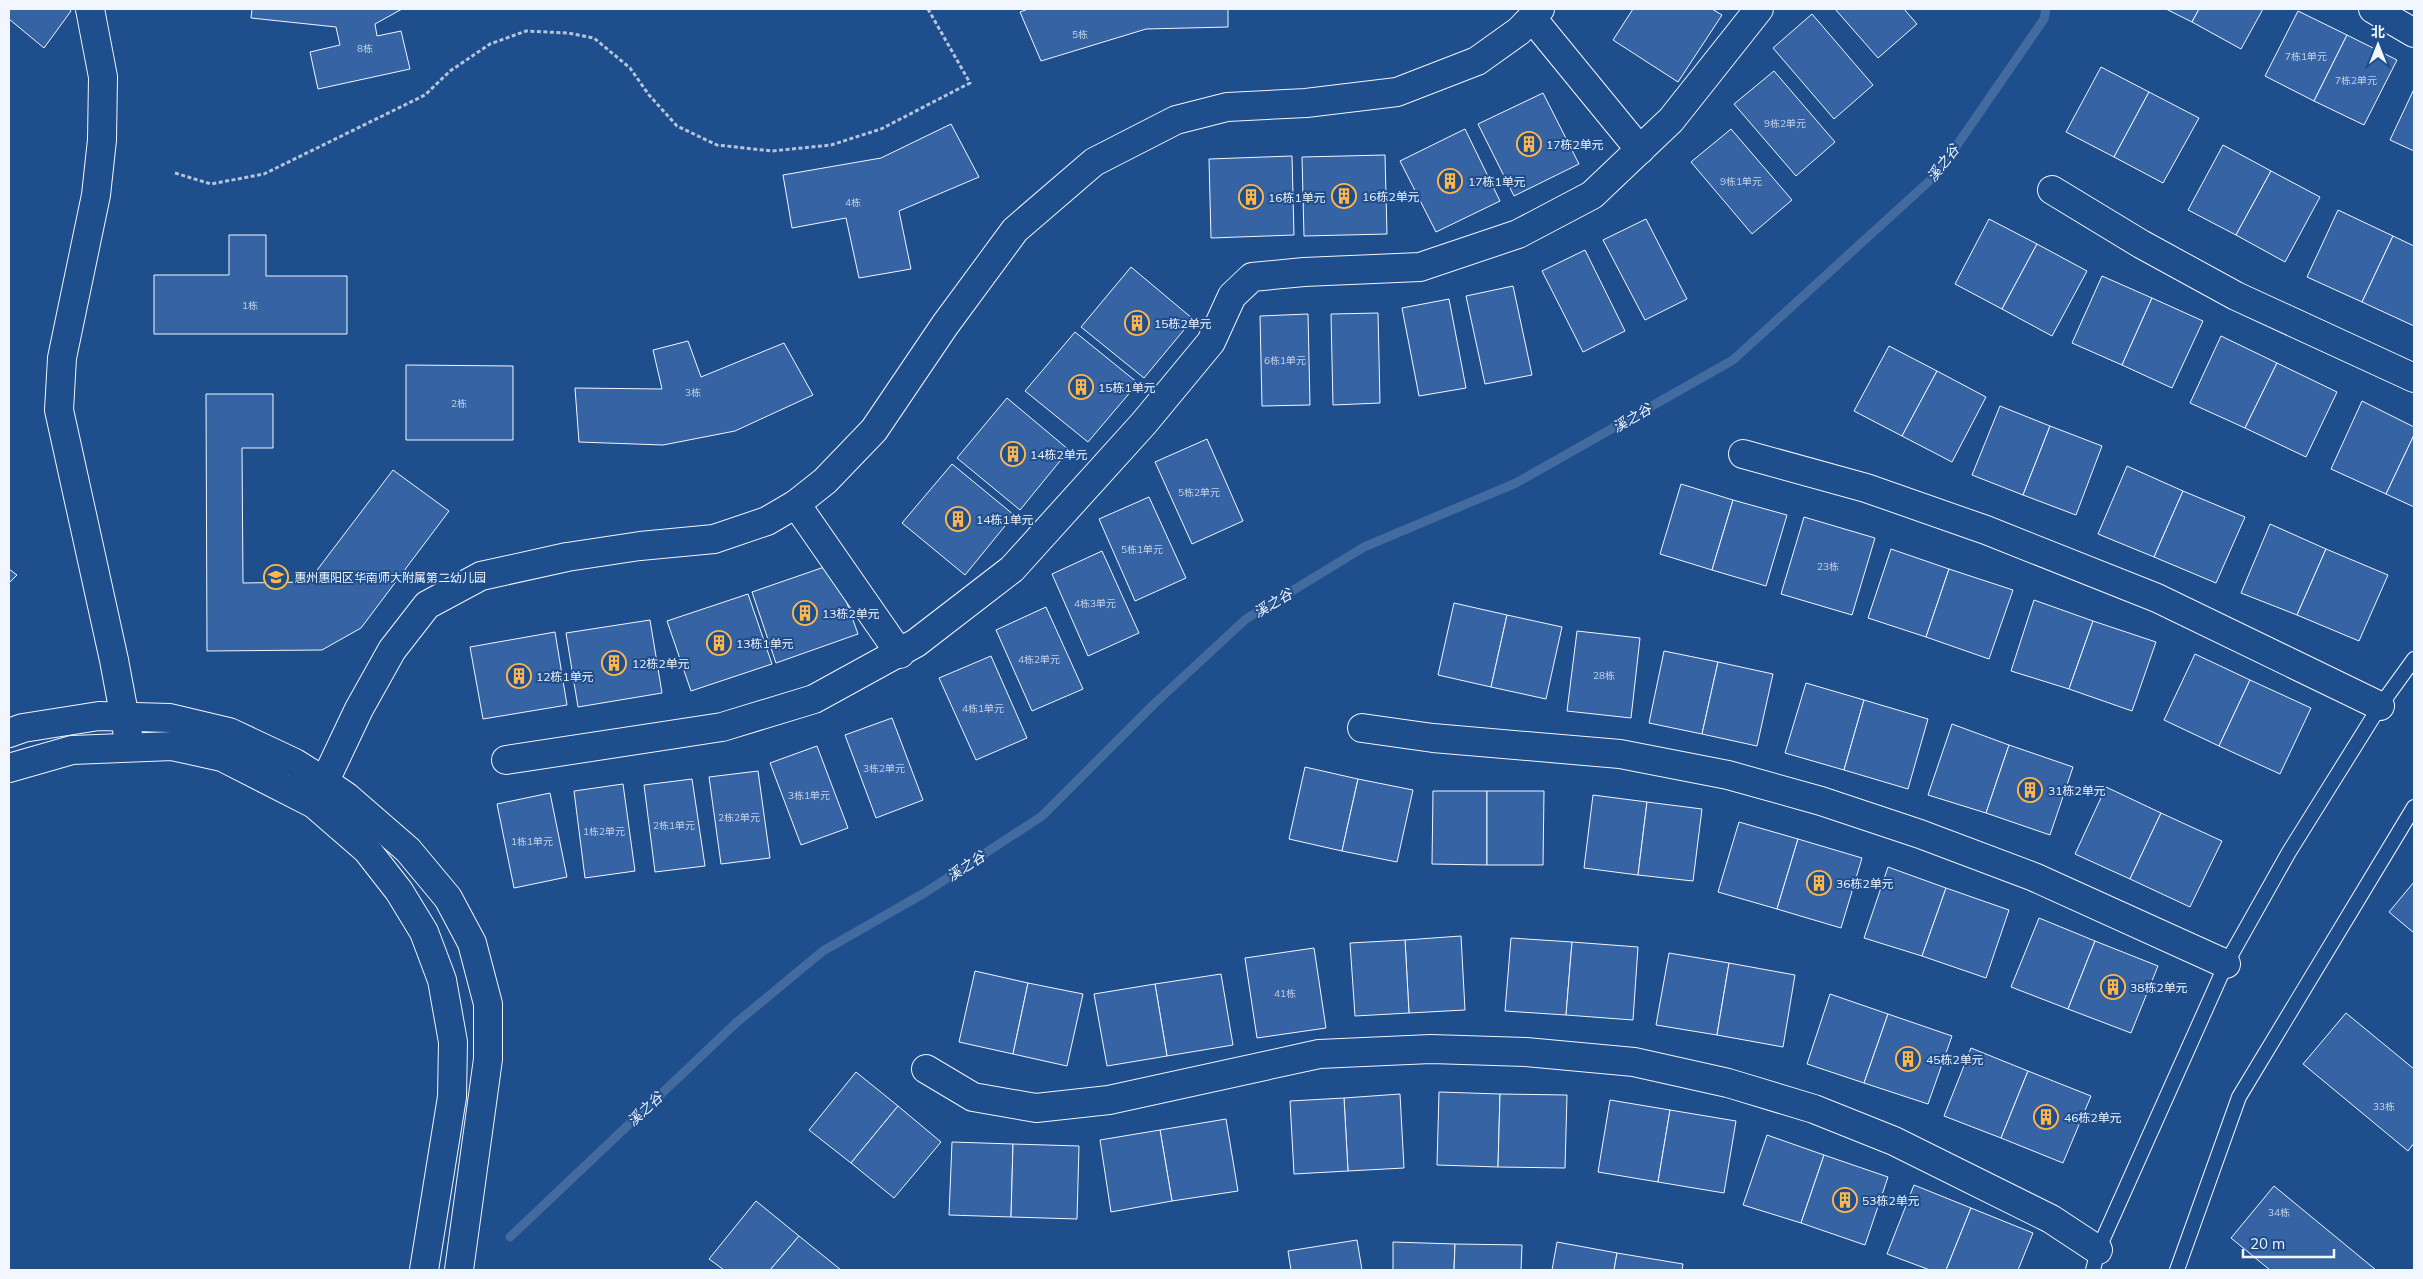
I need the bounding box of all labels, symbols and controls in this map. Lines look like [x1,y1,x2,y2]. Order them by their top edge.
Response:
north arrow [2353,20,2403,70]
text: 北 [2371,23,2385,41]
house number: 5栋 [1072,28,1088,41]
house number: 8栋 [357,42,373,55]
house number: 7栋1单元 [2285,50,2327,63]
house number: 7栋2单元 [2335,74,2377,87]
house number: 9栋2单元 [1764,117,1806,130]
building icon: 17栋2单元 [1516,131,1542,157]
place label: 17栋2单元 [1546,137,1604,152]
water label: 溪之谷 [1923,139,1964,185]
building icon: 17栋1单元 [1437,168,1463,194]
place label: 17栋1单元 [1468,174,1526,189]
house number: 9栋1单元 [1720,175,1762,188]
building icon: 16栋2单元 [1331,183,1357,209]
building icon: 16栋1单元 [1238,184,1264,210]
place label: 16栋2单元 [1362,189,1420,204]
place label: 16栋1单元 [1268,190,1326,205]
house number: 4栋 [845,196,861,209]
house number: 1栋 [242,299,258,312]
building icon: 15栋2单元 [1124,310,1150,336]
place label: 15栋2单元 [1154,316,1212,331]
house number: 6栋1单元 [1264,354,1306,367]
building icon: 15栋1单元 [1068,374,1094,400]
place label: 15栋1单元 [1098,380,1156,395]
house number: 3栋 [685,386,701,399]
house number: 2栋 [451,397,467,410]
water label: 溪之谷 [1609,399,1656,436]
building icon: 14栋2单元 [1000,441,1026,467]
place label: 14栋2单元 [1030,447,1088,462]
house number: 5栋2单元 [1178,486,1220,499]
building icon: 14栋1单元 [945,506,971,532]
place label: 14栋1单元 [976,512,1034,527]
house number: 5栋1单元 [1121,543,1163,556]
house number: 23栋 [1817,560,1839,573]
school or university icon: 惠州惠阳区华南师大附属第二幼儿园 [263,564,289,590]
place label: 惠州惠阳区华南师大附属第二幼儿园 [294,570,486,585]
water label: 溪之谷 [1250,583,1297,622]
house number: 4栋3单元 [1074,597,1116,610]
building icon: 13栋2单元 [792,600,818,626]
place label: 13栋2单元 [822,606,880,621]
building icon: 13栋1单元 [706,630,732,656]
place label: 13栋1单元 [736,636,794,651]
building icon: 12栋2单元 [601,650,627,676]
house number: 4栋2单元 [1018,653,1060,666]
place label: 12栋2单元 [632,656,690,671]
building icon: 12栋1单元 [506,663,532,689]
place label: 12栋1单元 [536,669,594,684]
house number: 28栋 [1593,669,1615,682]
house number: 4栋1单元 [962,702,1004,715]
house number: 3栋2单元 [863,762,905,775]
building icon: 31栋2单元 [2017,777,2043,803]
place label: 31栋2单元 [2048,783,2106,798]
house number: 3栋1单元 [788,789,830,802]
house number: 2栋2单元 [718,811,760,824]
house number: 2栋1单元 [653,819,695,832]
house number: 1栋2单元 [583,825,625,838]
house number: 1栋1单元 [511,835,553,848]
water label: 溪之谷 [943,846,990,885]
building icon: 36栋2单元 [1806,870,1832,896]
place label: 36栋2单元 [1836,876,1894,891]
building icon: 38栋2单元 [2100,974,2126,1000]
place label: 38栋2单元 [2130,980,2188,995]
house number: 41栋 [1274,987,1296,1000]
building icon: 45栋2单元 [1895,1046,1921,1072]
place label: 45栋2单元 [1926,1052,1984,1067]
water label: 溪之谷 [624,1087,668,1130]
house number: 33栋 [2373,1100,2395,1113]
building icon: 46栋2单元 [2033,1104,2059,1130]
place label: 46栋2单元 [2064,1110,2122,1125]
building icon: 53栋2单元 [1832,1187,1858,1213]
place label: 53栋2单元 [1862,1193,1920,1208]
house number: 34栋 [2268,1206,2290,1219]
scale bar [2243,1226,2334,1258]
text: 20 m [2250,1234,2285,1253]

